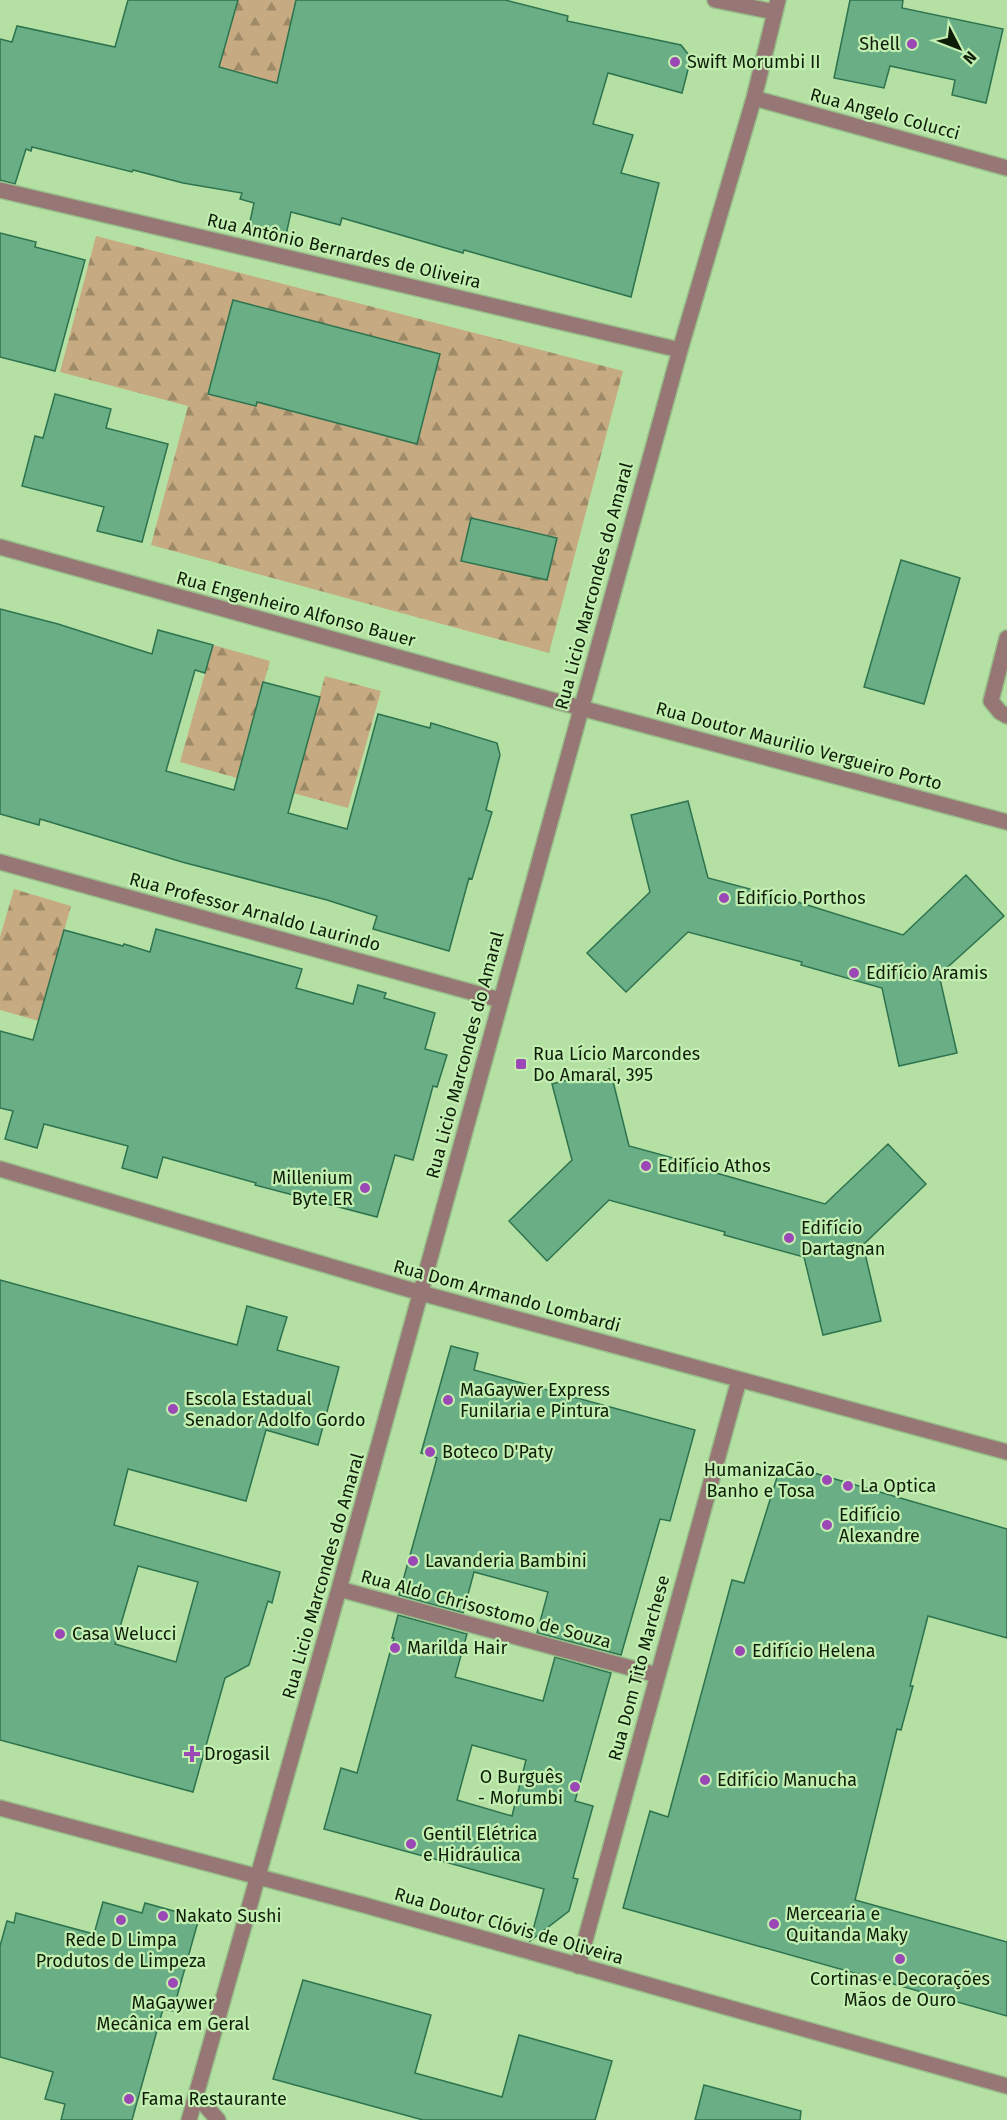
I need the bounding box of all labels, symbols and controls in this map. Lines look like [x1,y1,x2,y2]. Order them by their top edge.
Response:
north arrow [929,18,989,78]
place label: Shell [859,33,900,55]
marker: Shell [905,37,919,51]
text: N [959,47,980,68]
place label: Swift Morumbi II [687,51,821,73]
marker: Swift Morumbi II [668,55,682,69]
street label: Rua Angelo Colucci [808,83,962,145]
street label: Rua Antônio Bernardes de Oliveira [205,209,483,293]
street label: Rua Licio Marcondes do Amaral [550,460,638,712]
street label: Rua Engenheiro Alfonso Bauer [174,566,418,652]
street label: Rua Doutor Maurilio Vergueiro Porto [654,697,944,795]
street label: Rua Professor Arnaldo Laurindo [127,868,383,956]
place label: Edifício Porthos [736,887,866,909]
marker: Edifício Porthos [717,891,731,905]
street label: Rua Licio Marcondes do Amaral [421,929,509,1181]
place label: Edifício Aramis [866,962,988,984]
marker: Edifício Aramis [847,966,861,980]
place label: Rua Lício Marcondes Do Amaral, 395 [533,1043,700,1086]
marker: Rua Lício Marcondes Do Amaral, 395 [514,1057,528,1071]
place label: Edifício Athos [658,1155,771,1177]
marker: Edifício Athos [639,1159,653,1173]
place label: Millenium Byte ER [272,1167,353,1210]
marker: Millenium Byte ER [358,1181,372,1195]
place label: Edifício Dartagnan [801,1217,885,1260]
marker: Edifício Dartagnan [782,1231,796,1245]
street label: Rua Dom Armando Lombardi [391,1255,623,1337]
place label: MaGaywer Express Funilaria e Pintura [460,1379,610,1422]
place label: Escola Estadual Senador Adolfo Gordo [185,1388,366,1431]
marker: MaGaywer Express Funilaria e Pintura [441,1393,455,1407]
marker: Escola Estadual Senador Adolfo Gordo [166,1402,180,1416]
place label: Boteco D'Paty [442,1441,553,1463]
marker: Boteco D'Paty [423,1445,437,1459]
street label: Rua Licio Marcondes do Amaral [277,1450,369,1702]
place label: HumanizaCão Banho e Tosa [704,1459,815,1502]
marker: HumanizaCão Banho e Tosa [820,1473,834,1487]
place label: La Optica [860,1475,936,1497]
marker: La Optica [841,1479,855,1493]
place label: Edifício Alexandre [839,1504,920,1547]
marker: Edifício Alexandre [820,1518,834,1532]
place label: Lavanderia Bambini [425,1550,587,1572]
marker: Lavanderia Bambini [406,1554,420,1568]
street label: Rua Aldo Chrisostomo de Souza [358,1565,614,1653]
street label: Rua Dom Tito Marchese [604,1573,674,1763]
place label: Casa Welucci [72,1623,176,1645]
marker: Casa Welucci [53,1627,67,1641]
place label: Marilda Hair [407,1637,507,1659]
place label: Edifício Helena [752,1640,876,1662]
marker: Marilda Hair [388,1641,402,1655]
marker: Edifício Helena [733,1644,747,1658]
place label: Drogasil [204,1743,270,1765]
marker: Drogasil [185,1747,199,1761]
place label: O Burguês - Morumbi [478,1766,563,1809]
place label: Edifício Manucha [717,1769,857,1791]
marker: Edifício Manucha [698,1773,712,1787]
marker: O Burguês - Morumbi [568,1780,582,1794]
place label: Gentil Elétrica e Hidráulica [423,1823,538,1866]
marker: Gentil Elétrica e Hidráulica [404,1837,418,1851]
street label: Rua Doutor Clóvis de Oliveira [392,1883,626,1969]
place label: Mercearia e Quitanda Maky [786,1903,908,1946]
place label: Nakato Sushi [175,1905,282,1927]
marker: Nakato Sushi [156,1909,170,1923]
marker: Rede D Limpa Produtos de Limpeza [114,1913,128,1927]
marker: Mercearia e Quitanda Maky [767,1917,781,1931]
place label: Rede D Limpa Produtos de Limpeza [36,1929,206,1972]
marker: Cortinas e Decorações Mãos de Ouro [893,1952,907,1966]
place label: Cortinas e Decorações Mãos de Ouro [810,1968,990,2011]
marker: MaGaywer Mecânica em Geral [166,1976,180,1990]
place label: MaGaywer Mecânica em Geral [96,1992,250,2035]
place label: Fama Restaurante [141,2088,287,2110]
marker: Fama Restaurante [122,2092,136,2106]

